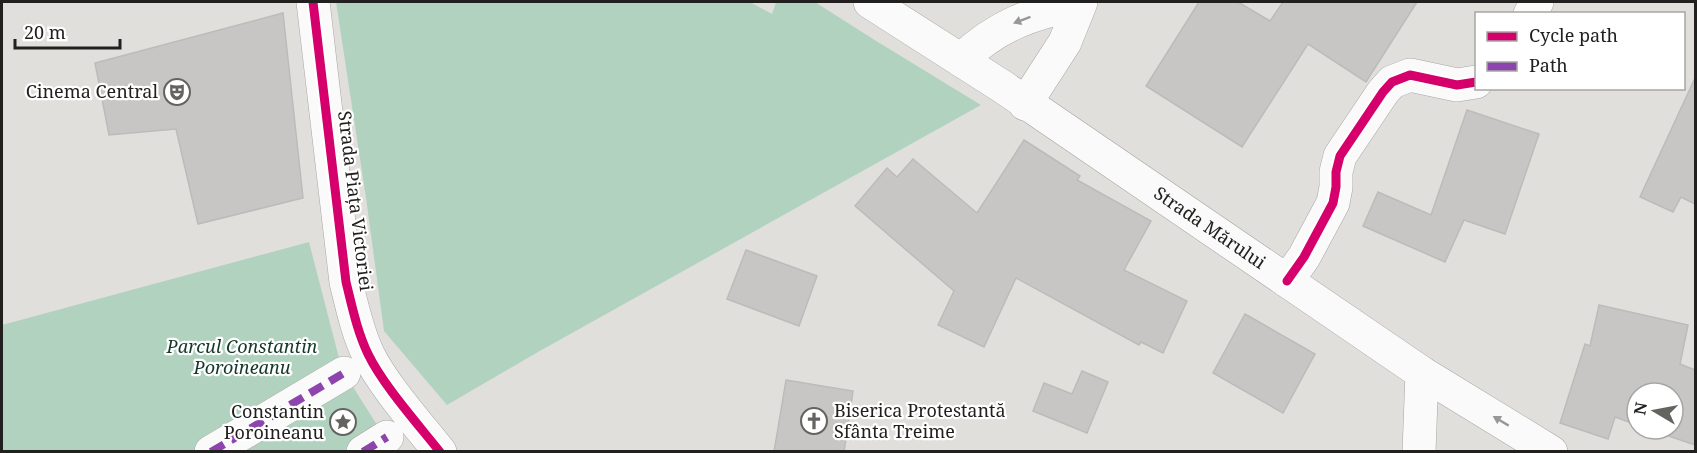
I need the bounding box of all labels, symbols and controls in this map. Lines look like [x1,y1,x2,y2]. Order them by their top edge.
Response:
scale bar [15,12,120,50]
legend [1475,12,1685,90]
one-way arrow [1013,15,1031,25]
text: 20 m [24,20,66,44]
text: Cycle path [1529,23,1618,47]
text: Path [1529,53,1568,77]
theatre icon: Cinema Central [162,77,192,107]
place label: Cinema Central [26,79,158,103]
street label: Strada Piața Victoriei [333,109,379,293]
street label: Strada Mărului [1150,181,1271,274]
park label: Parcul Constantin Poroineanu [166,334,318,379]
north arrow [1625,381,1685,441]
place label: Biserica Protestantă Sfânta Treime [834,398,1006,443]
place label: Constantin Poroineanu [224,399,325,444]
text: N [1628,400,1652,417]
church icon: Biserica Protestantă Sfânta Treime [799,406,829,436]
place icon: Constantin Poroineanu [328,407,358,437]
one-way arrow [1493,415,1509,426]

